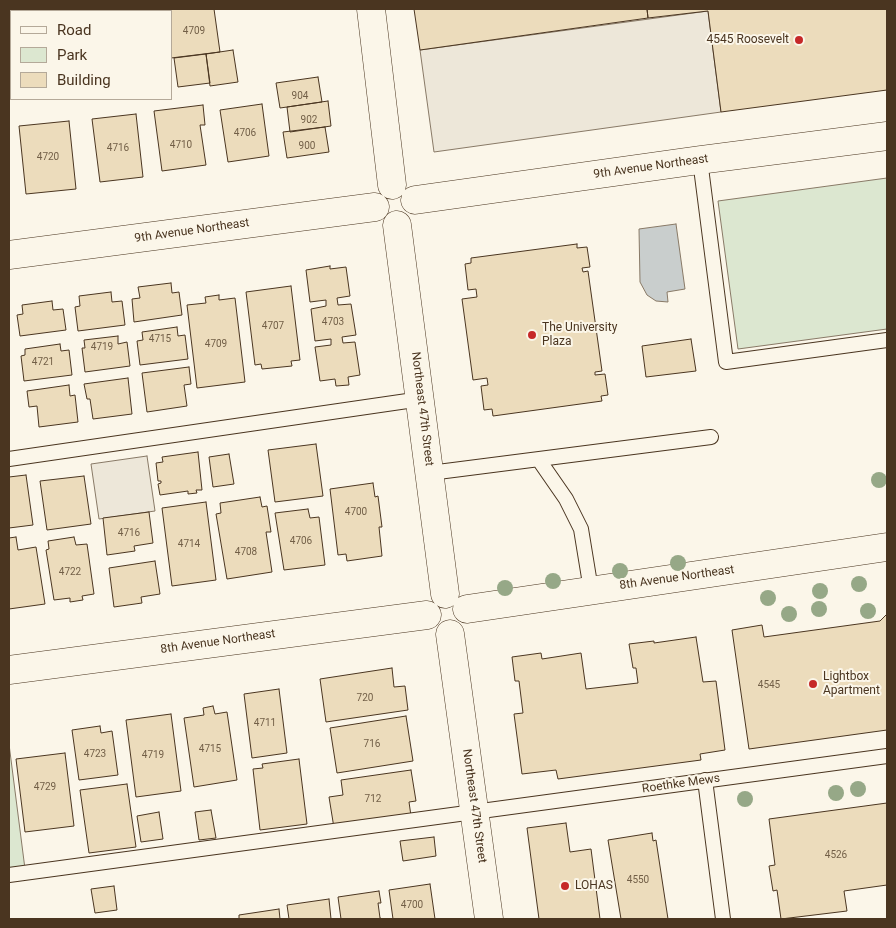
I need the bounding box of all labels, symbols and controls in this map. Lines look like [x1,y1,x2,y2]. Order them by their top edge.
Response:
legend [10,10,172,100]
text: Road [57,21,91,39]
house number: 4709 [183,25,205,37]
place label: 4545 Roosevelt [707,33,789,47]
marker: 4545 Roosevelt [793,34,805,46]
text: Park [57,46,87,64]
text: Building [57,71,111,89]
house number: 904 [292,90,308,102]
house number: 902 [301,114,317,126]
house number: 4706 [234,127,256,139]
house number: 4710 [170,139,192,151]
house number: 900 [299,140,315,152]
house number: 4716 [107,142,129,154]
house number: 4720 [37,151,59,163]
street label: 9th Avenue Northeast [593,152,709,182]
street label: 9th Avenue Northeast [134,216,250,246]
house number: 4703 [322,316,344,328]
house number: 4707 [262,320,284,332]
place label: The University Plaza [542,321,617,349]
marker: The University Plaza [526,329,538,341]
house number: 4715 [149,333,171,345]
house number: 4709 [205,338,227,350]
house number: 4719 [91,341,113,353]
street label: Northeast 47th Street [408,351,436,467]
house number: 4721 [32,356,54,368]
house number: 4700 [345,506,367,518]
house number: 4716 [118,527,140,539]
house number: 4706 [290,535,312,547]
house number: 4714 [178,538,200,550]
house number: 4708 [235,546,257,558]
street label: 8th Avenue Northeast [619,563,735,593]
house number: 4722 [59,566,81,578]
street label: 8th Avenue Northeast [160,627,276,657]
place label: Lightbox Apartment [823,670,880,698]
marker: Lightbox Apartment [807,678,819,690]
house number: 4545 [758,679,780,691]
house number: 720 [357,692,373,704]
house number: 4711 [254,717,276,729]
house number: 716 [364,738,380,750]
house number: 4715 [199,743,221,755]
house number: 4723 [84,748,106,760]
street label: Northeast 47th Street [459,748,489,864]
house number: 4719 [142,749,164,761]
street label: Roethke Mews [641,771,721,797]
house number: 4729 [34,781,56,793]
house number: 712 [365,793,381,805]
house number: 4526 [825,849,847,861]
house number: 4550 [627,874,649,886]
place label: LOHAS [575,879,613,893]
marker: LOHAS [559,880,571,892]
house number: 4700 [401,899,423,911]

